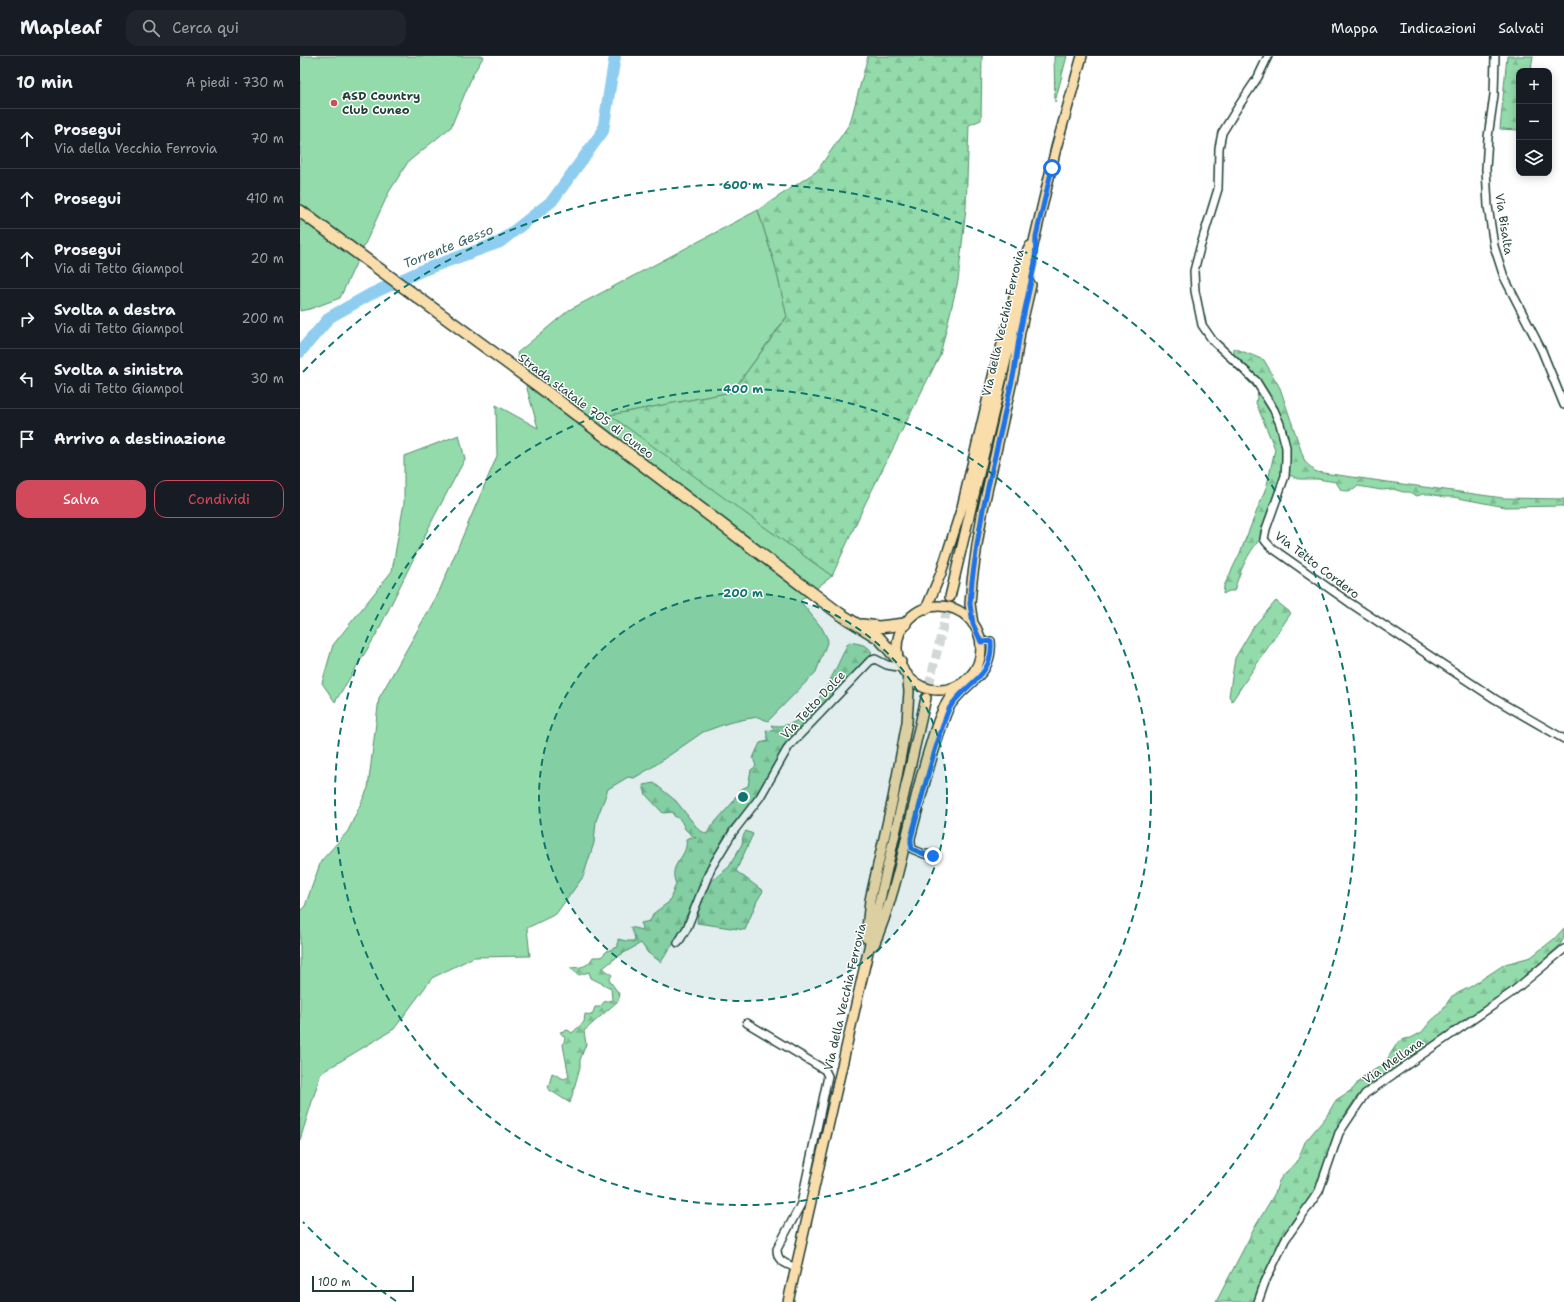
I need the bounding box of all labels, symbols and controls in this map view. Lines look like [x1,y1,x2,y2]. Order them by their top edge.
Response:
search box [126,10,406,46]
text: Mapleaf [20,15,102,40]
icon: search [140,17,162,39]
text: Cerca qui [172,18,239,38]
text: Mappa [1331,19,1378,37]
text: Indicazioni [1400,19,1476,37]
text: Salvati [1498,19,1544,37]
map controls [1516,68,1552,176]
button: + [1516,68,1552,104]
text: 10 min [16,71,73,93]
text: A piedi · 730 m [186,74,284,91]
place label: ASD Country Club Cuneo [342,88,420,118]
marker: ASD Country Club Cuneo [329,98,339,108]
button: − [1516,104,1552,140]
text: Prosegui [54,120,121,140]
icon: ahead [16,128,38,150]
text: 70 m [250,130,284,147]
text: Via della Vecchia Ferrovia [54,140,217,157]
button: layers [1516,140,1552,176]
route start [1043,159,1061,177]
text: 600 m [723,177,763,193]
icon: ahead [16,188,38,210]
text: Prosegui [54,189,121,209]
text: 410 m [246,190,284,207]
street label: Via Bisalta [1491,192,1517,257]
water label: Torrente Gesso [401,221,496,272]
text: Prosegui [54,240,121,260]
street label: Via della Vecchia Ferrovia [978,247,1028,398]
icon: ahead [16,248,38,270]
text: 20 m [251,250,284,267]
text: Via di Tetto Giampol [54,260,183,277]
text: Svolta a destra [54,300,176,320]
icon: right [16,308,38,330]
text: 200 m [242,310,284,327]
text: Via di Tetto Giampol [54,320,183,337]
street label: Strada statale 705 di Cuneo [515,350,657,462]
text: Svolta a sinistra [54,360,183,380]
icon: left [16,368,38,390]
text: 30 m [250,370,284,387]
text: Via di Tetto Giampol [54,380,183,397]
text: 400 m [723,381,763,397]
icon: arrive [16,428,38,450]
text: Arrivo a destinazione [54,429,226,449]
button: Salva [16,480,146,518]
button: Condividi [154,480,284,518]
street label: Via Tetto Cordero [1271,528,1363,602]
text: 200 m [723,585,763,601]
street label: Via Tetto Dolce [777,667,849,743]
centre of rings [736,790,750,804]
route end [924,847,942,865]
street label: Via della Vecchia Ferrovia [820,921,870,1072]
street label: Via Mellana [1360,1034,1427,1088]
scale bar [312,1274,414,1293]
text: 100 m [318,1275,351,1290]

